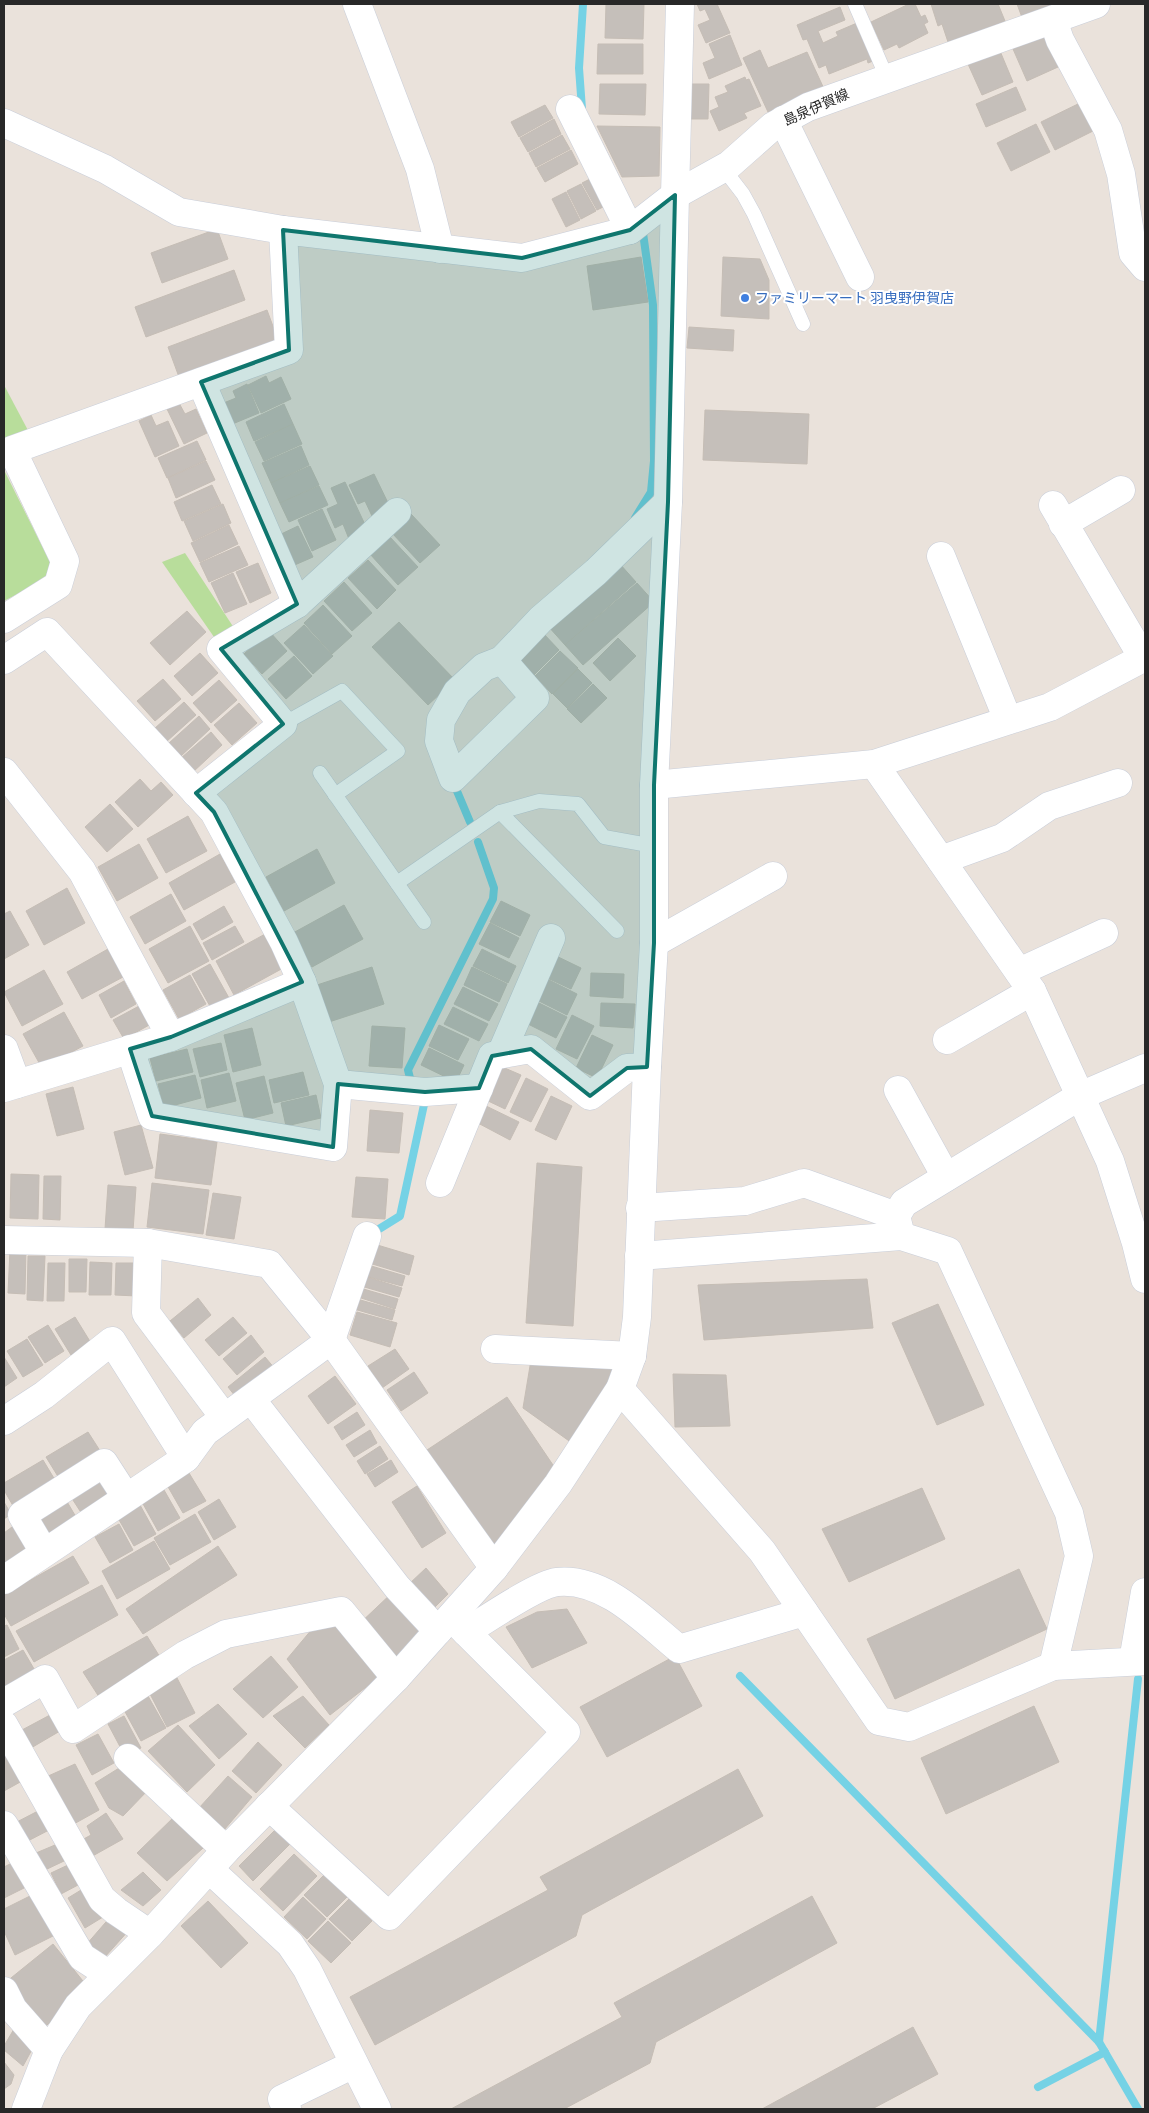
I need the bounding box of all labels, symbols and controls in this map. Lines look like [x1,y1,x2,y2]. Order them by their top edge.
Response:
street label: 島泉伊賀線 [780,83,852,130]
place label: ファミリーマート 羽曳野伊賀店 [755,287,954,308]
marker: ファミリーマート 羽曳野伊賀店 [739,292,751,304]

